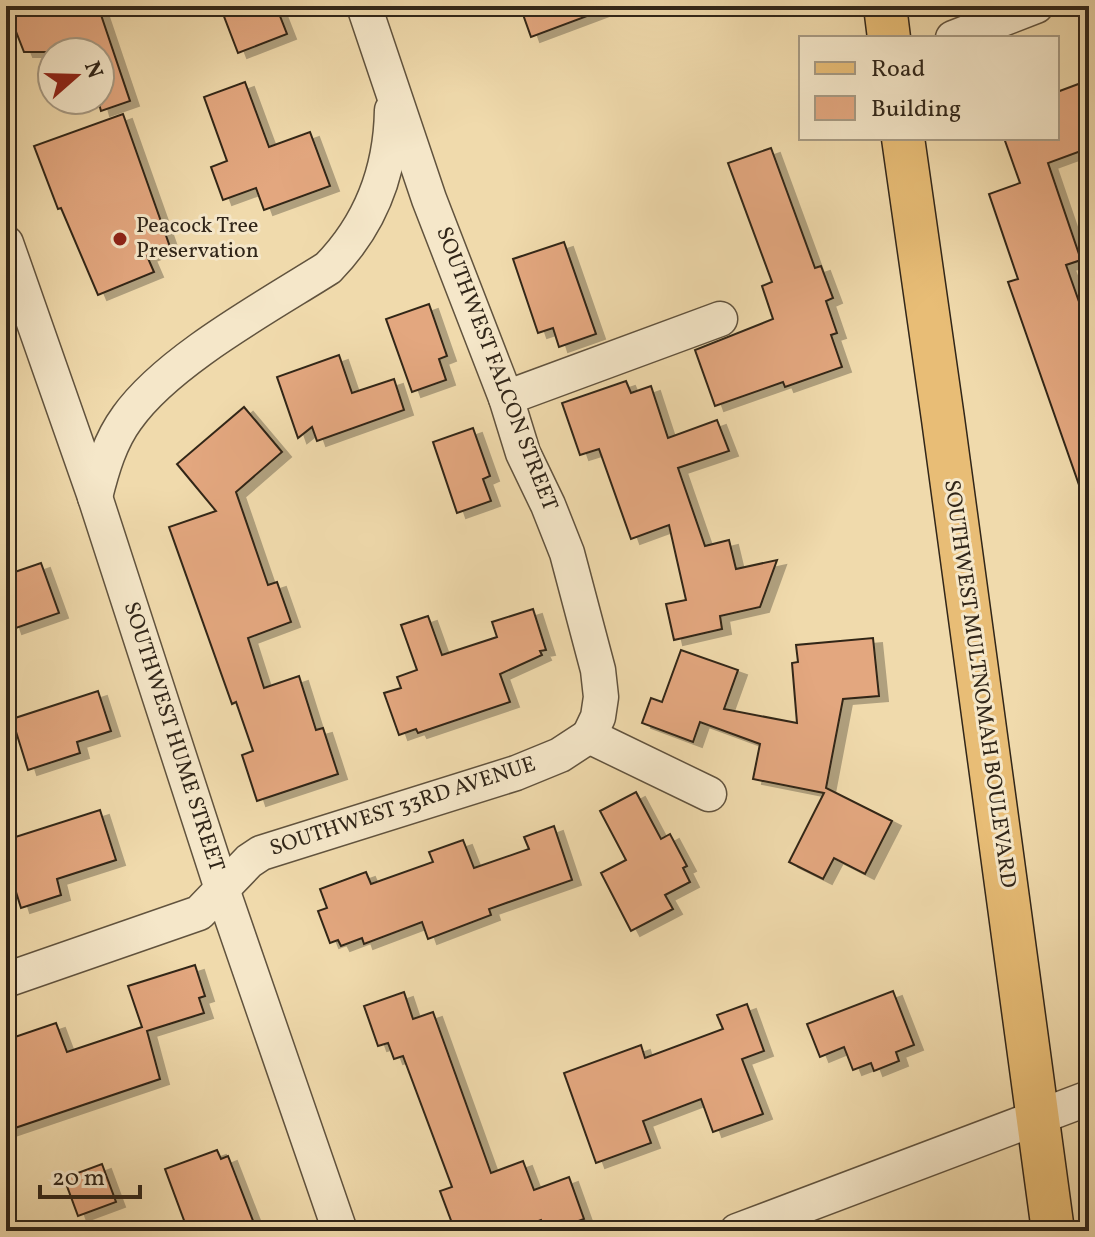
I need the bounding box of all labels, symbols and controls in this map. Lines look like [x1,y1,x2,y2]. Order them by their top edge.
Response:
north arrow [36,36,116,116]
legend [799,36,1059,140]
text: Road [871,53,925,87]
text: N [75,57,110,83]
text: Building [871,93,961,127]
place label: Peacock Tree Preservation [136,211,259,267]
street label: SOUTHWEST FALCON STREET [427,222,565,516]
marker: Peacock Tree Preservation [111,230,129,248]
street label: SOUTHWEST MULTNOMAH BOULEVARD [935,478,1023,890]
street label: SOUTHWEST HUME STREET [115,598,231,876]
street label: SOUTHWEST 33RD AVENUE [266,749,540,865]
scale bar [40,1149,140,1199]
text: 20 m [52,1162,105,1196]

